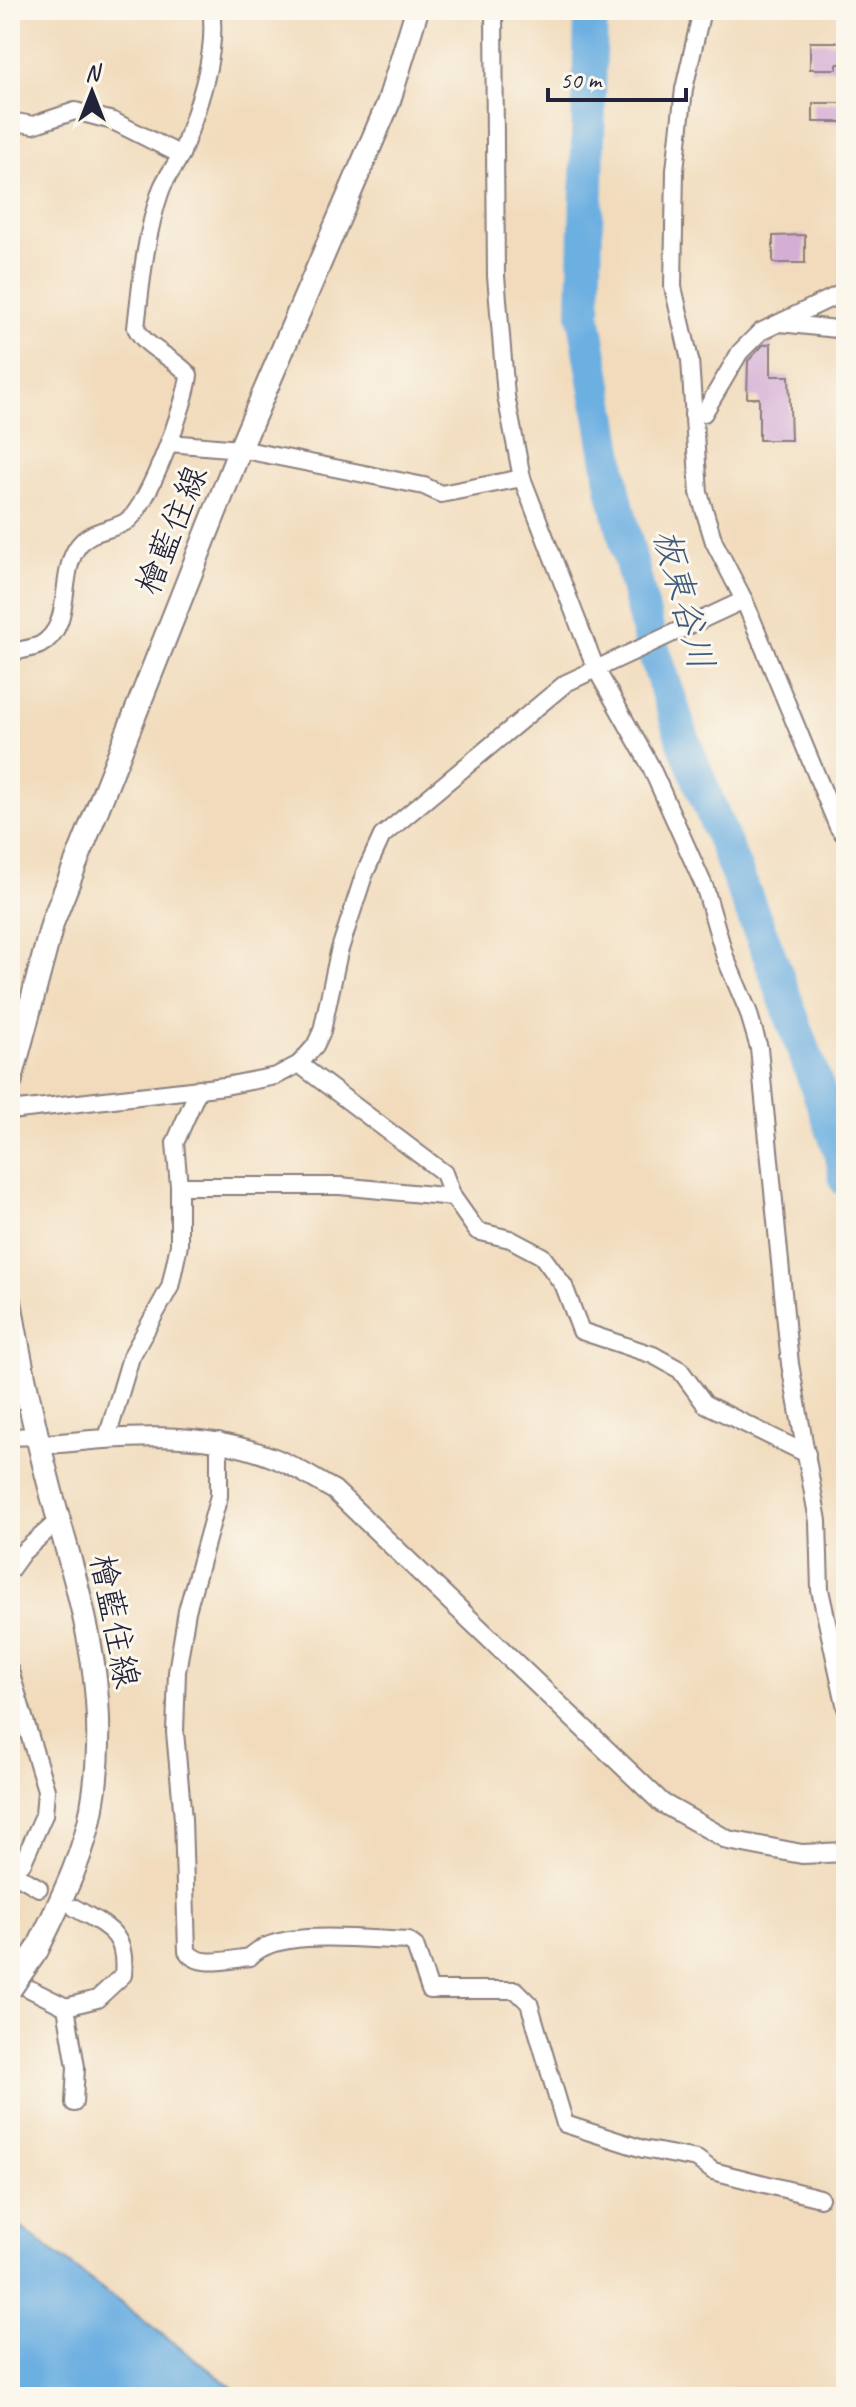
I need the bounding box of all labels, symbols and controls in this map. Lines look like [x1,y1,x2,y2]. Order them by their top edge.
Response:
north arrow [52,52,132,132]
scale bar [548,52,686,102]
text: N [85,59,102,87]
text: 50 m [560,65,603,95]
street label: 檜藍住線 [126,459,216,601]
water label: 板東谷川 [643,523,725,675]
street label: 檜藍住線 [81,1550,149,1692]

